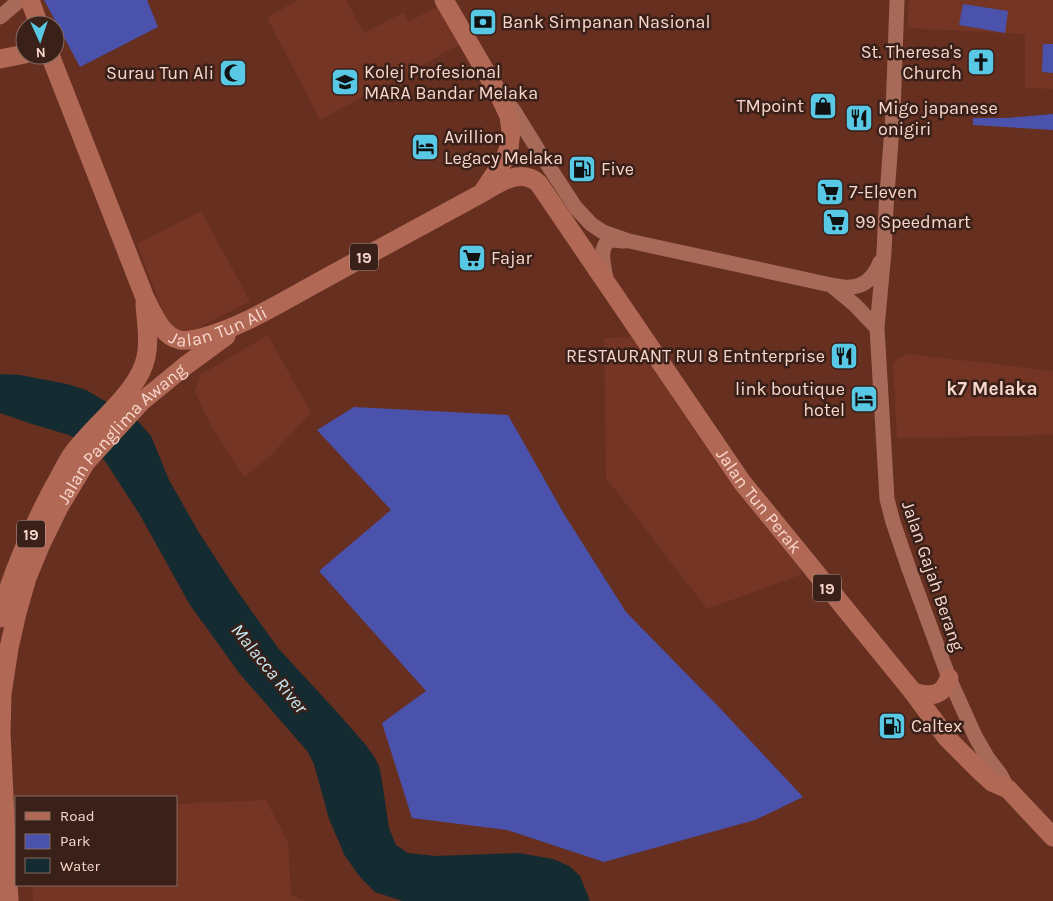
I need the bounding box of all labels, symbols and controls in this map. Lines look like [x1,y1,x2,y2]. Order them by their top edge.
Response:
bank icon: Bank Simpanan Nasional [468,7,498,37]
place label: Bank Simpanan Nasional [502,11,711,33]
north arrow [15,15,65,65]
place label: St. Theresa's Church [861,41,962,84]
text: N [35,44,46,61]
church icon: St. Theresa's Church [966,47,996,77]
mosque icon: Surau Tun Ali [218,58,248,88]
place label: Kolej Profesional MARA Bandar Melaka [364,61,538,104]
place label: Surau Tun Ali [106,62,214,84]
school or university icon: Kolej Profesional MARA Bandar Melaka [330,67,360,97]
shop icon: TMpoint [808,91,838,121]
place label: TMpoint [736,95,804,117]
place label: Migo japanese onigiri [878,97,998,140]
restaurant icon: Migo japanese onigiri [844,103,874,133]
place label: Avillion Legacy Melaka [444,126,563,169]
hotel icon: Avillion Legacy Melaka [410,132,440,162]
fuel station icon: Five [567,154,597,184]
place label: Five [601,158,634,180]
supermarket icon: 7-Eleven [815,177,845,207]
place label: 7-Eleven [849,181,917,203]
supermarket icon: 99 Speedmart [821,207,851,237]
place label: 99 Speedmart [855,211,971,233]
road number: 19 [350,243,378,270]
supermarket icon: Fajar [457,243,487,273]
place label: Fajar [491,247,532,269]
street label: Jalan Tun Ali [165,301,271,352]
restaurant icon: RESTAURANT RUI 8 Entnterprise [829,341,859,371]
place label: RESTAURANT RUI 8 Entnterprise [566,345,825,367]
street label: Jalan Panglima Awang [52,359,191,508]
place label: link boutique hotel [735,378,845,421]
district label: k7 Melaka [946,378,1038,400]
hotel icon: link boutique hotel [849,384,879,414]
street label: Jalan Tun Perak [711,444,807,558]
street label: Jalan Gajah Berang [897,498,969,654]
road number: 19 [17,520,45,548]
road number: 19 [813,574,841,602]
water label: Malacca River [226,619,313,719]
fuel station icon: Caltex [877,711,907,741]
place label: Caltex [911,715,962,737]
legend [15,796,178,886]
text: Road [60,807,95,825]
text: Park [60,832,90,850]
text: Water [60,857,101,875]

